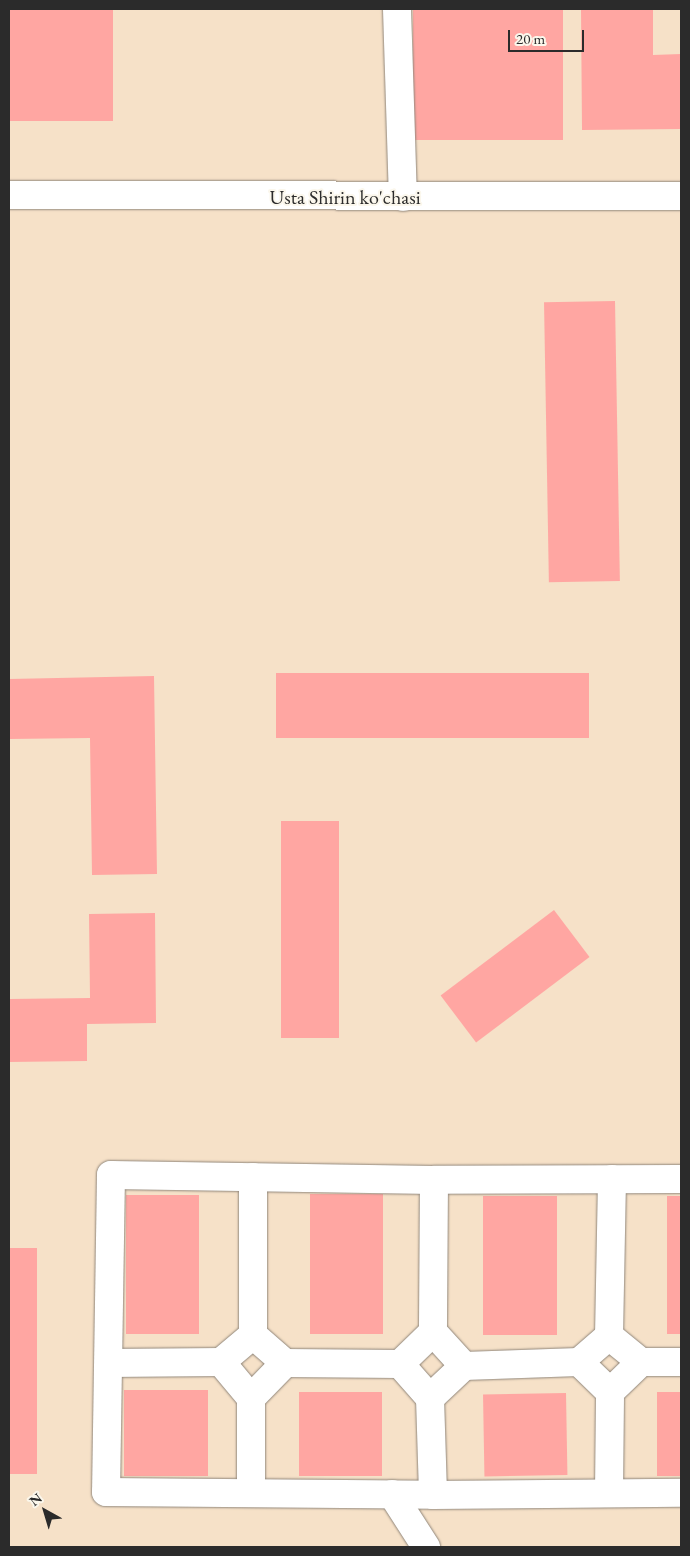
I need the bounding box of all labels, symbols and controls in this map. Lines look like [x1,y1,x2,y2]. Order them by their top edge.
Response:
scale bar [510,20,586,52]
text: 20 m [516,29,545,48]
street label: Usta Shirin ko'chasi [269,185,421,209]
north arrow [20,1486,70,1536]
text: N [25,1489,46,1510]

